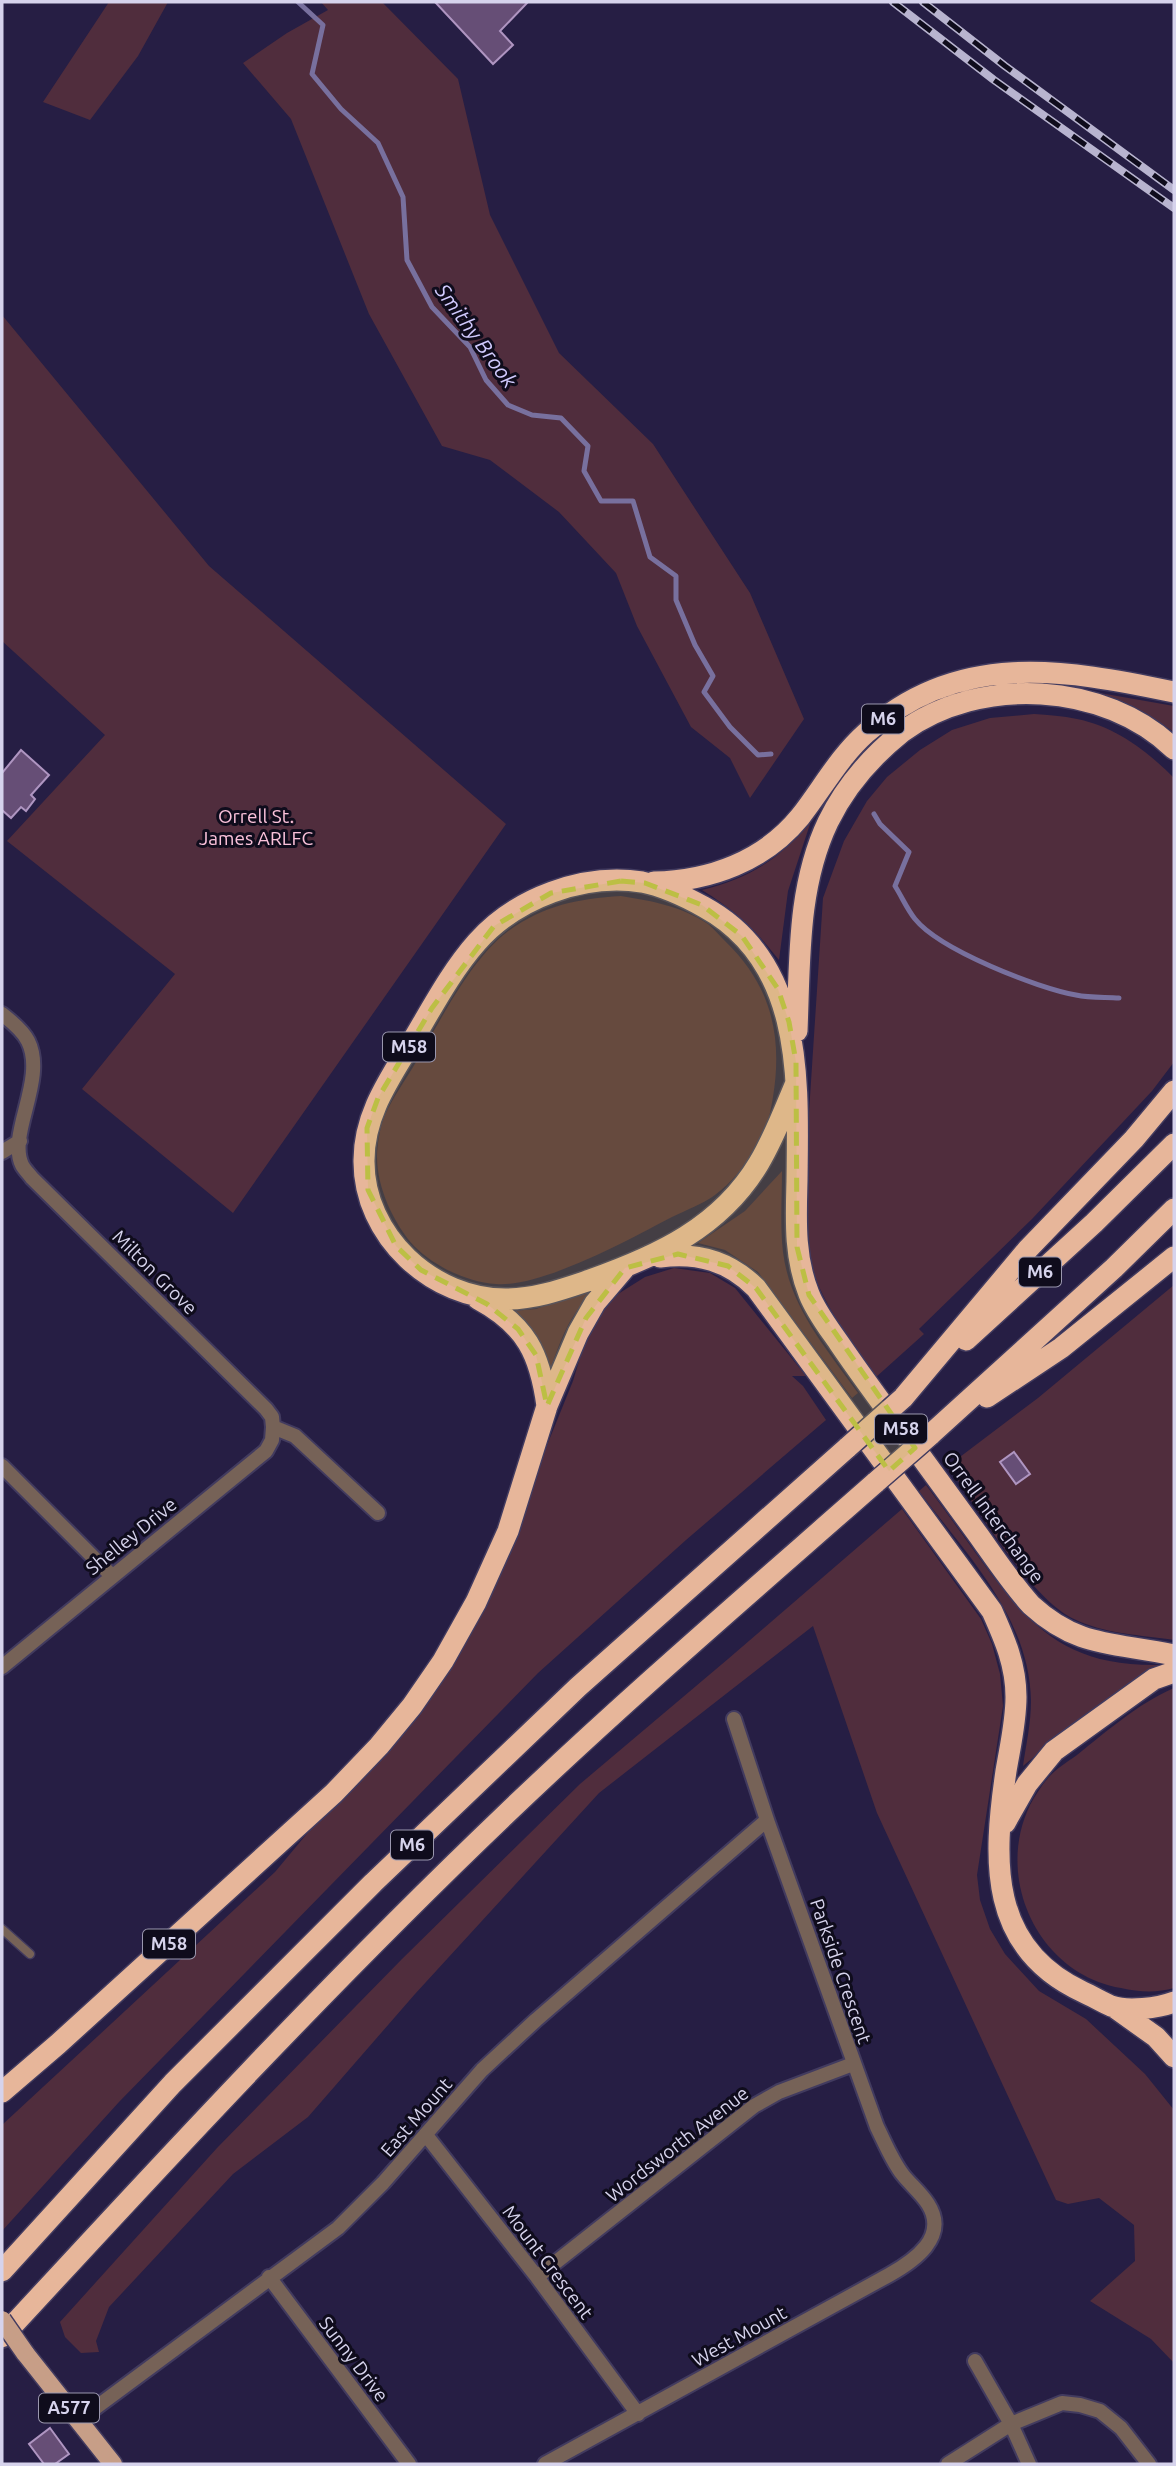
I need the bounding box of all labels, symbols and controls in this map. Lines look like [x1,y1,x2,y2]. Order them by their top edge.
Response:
water label: Smithy Brook [431,278,523,392]
road number: M6 [862,704,904,734]
park label: Orrell St. James ARLFC [199,805,313,849]
road number: M58 [383,1032,435,1062]
street label: Milton Grove [108,1225,202,1319]
road number: M6 [1019,1258,1061,1287]
road number: M58 [875,1414,927,1444]
street label: Orrell Interchange [939,1447,1049,1587]
street label: Shelley Drive [81,1493,181,1579]
road number: M6 [391,1830,433,1859]
street label: Parkside Crescent [806,1896,876,2047]
road number: M58 [143,1930,195,1958]
street label: East Mount [376,2073,457,2161]
street label: Wordsworth Avenue [601,2082,753,2206]
street label: Mount Crescent [498,2201,598,2323]
street label: West Mount [688,2301,791,2371]
street label: Sunny Drive [315,2312,393,2406]
road number: A577 [39,2394,99,2422]

